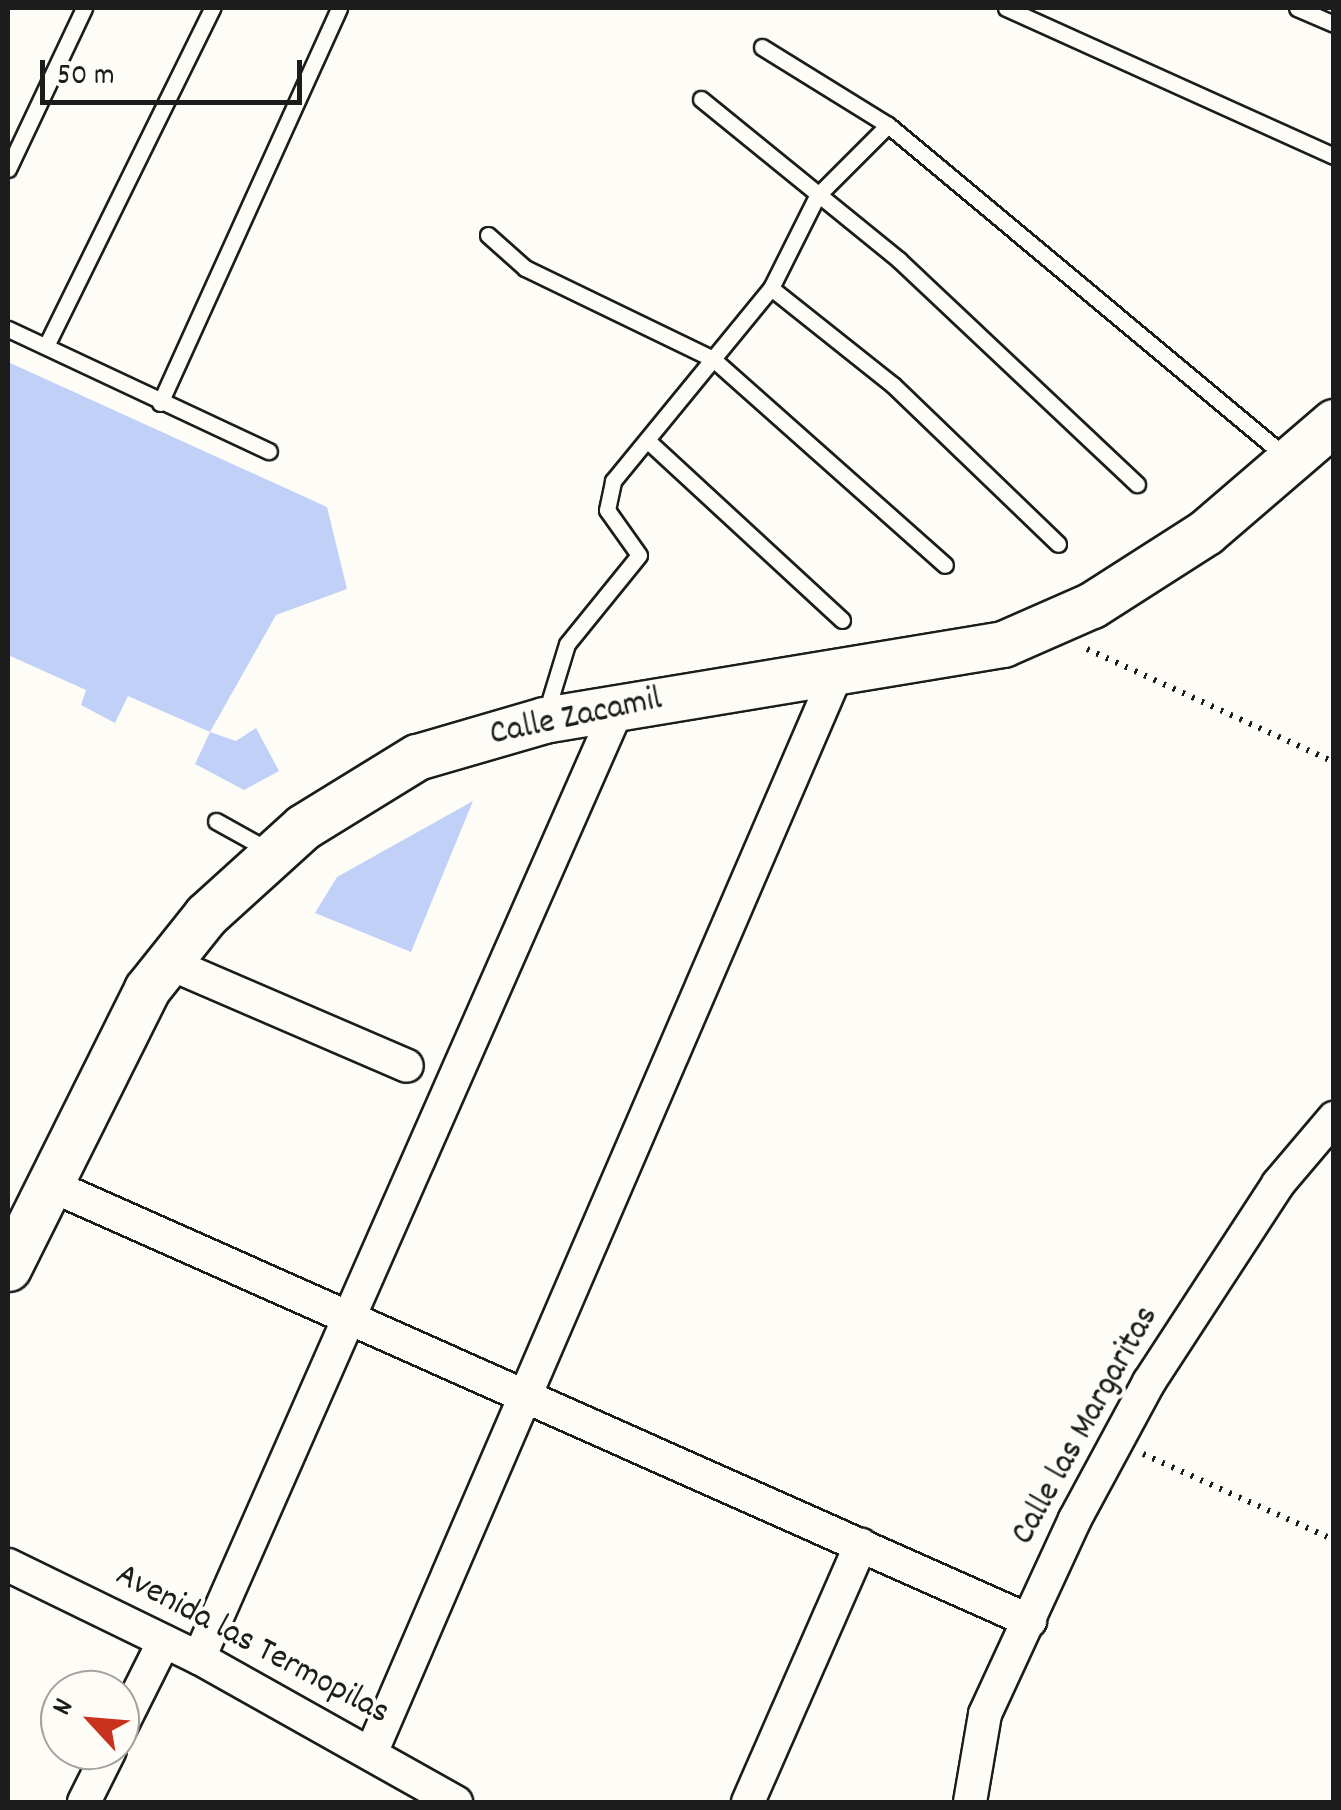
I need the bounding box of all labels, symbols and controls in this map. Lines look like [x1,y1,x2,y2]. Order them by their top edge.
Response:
scale bar [45,40,308,102]
text: 50 m [57,56,115,99]
street label: Calle Zacamil [486,679,666,757]
street label: Calle las Margaritas [1003,1299,1169,1553]
street label: Avenida las Termopilas [108,1555,396,1735]
north arrow [40,1670,140,1770]
text: N [44,1693,86,1723]

